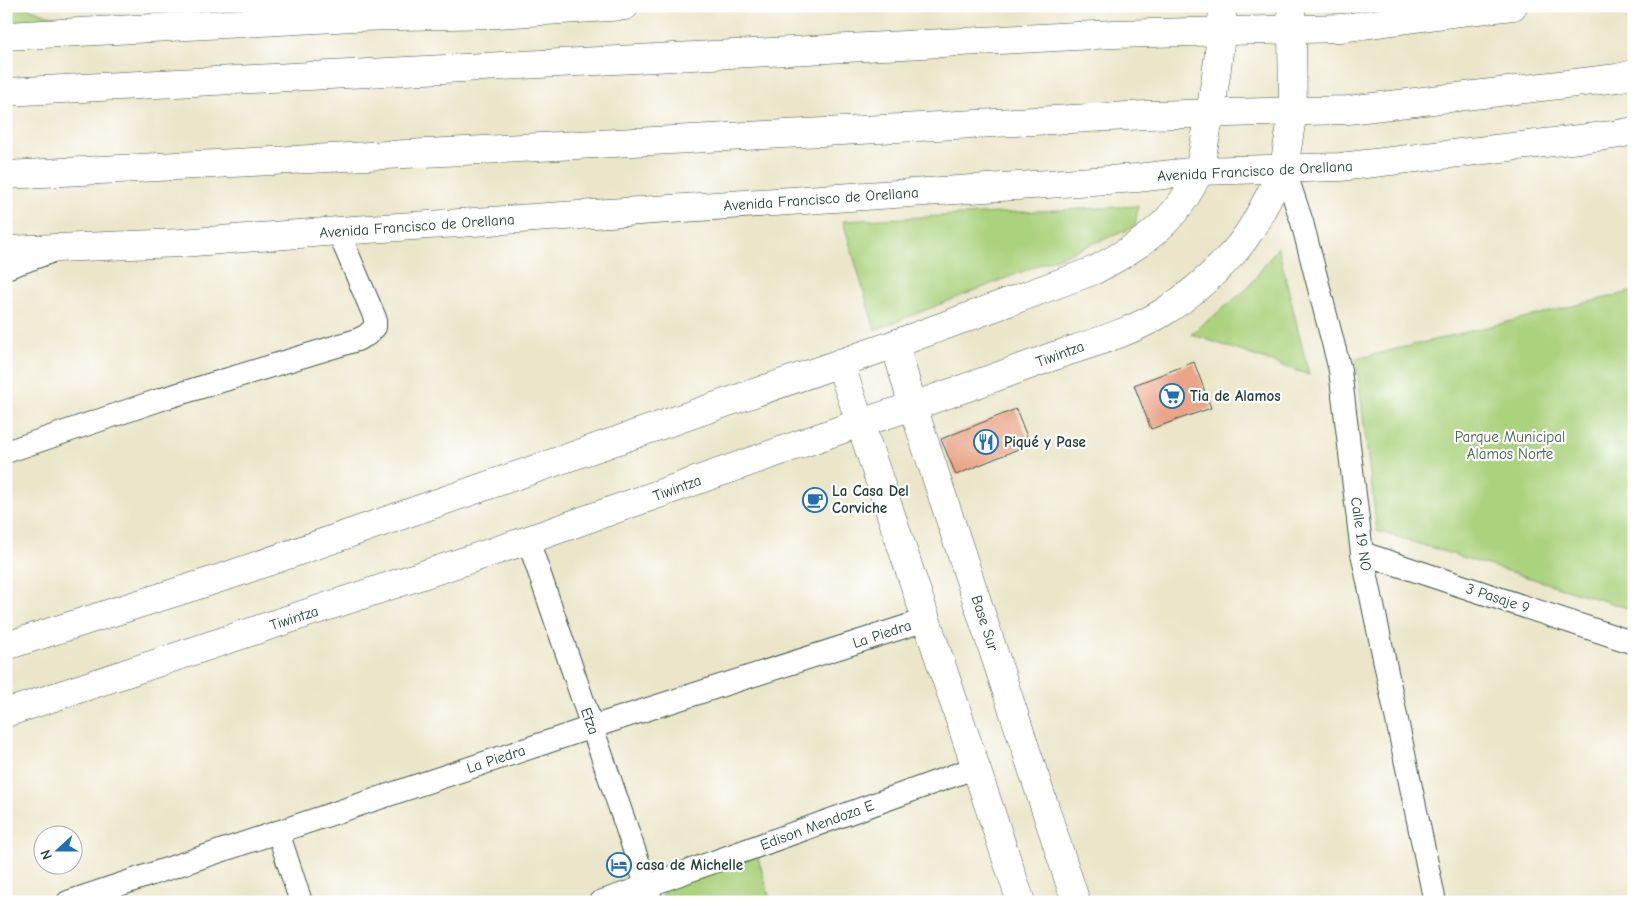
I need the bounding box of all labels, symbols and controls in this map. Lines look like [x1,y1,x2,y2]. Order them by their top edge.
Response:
street label: Avenida Francisco de Orellana [1157,157,1353,185]
street label: Avenida Francisco de Orellana [723,183,919,215]
street label: Avenida Francisco de Orellana [319,210,515,242]
street label: Tiwintza [1033,337,1087,371]
supermarket icon: Tia de Alamos [1159,383,1185,409]
place label: Tia de Alamos [1190,387,1281,405]
park label: Parque Municipal Alamos Norte [1455,428,1565,463]
restaurant icon: Piqué y Pase [973,429,999,455]
place label: Piqué y Pase [1004,433,1086,451]
street label: Tiwintza [650,471,704,505]
place label: La Casa Del Corviche [832,482,909,517]
cafe icon: La Casa Del Corviche [802,487,828,513]
street label: Calle 19 NO [1347,496,1375,572]
street label: 3 Pasaje 9 [1464,579,1532,617]
street label: Base Sur [968,593,1002,653]
street label: Tiwintza [267,602,321,634]
street label: La Piedra [850,616,914,652]
street label: Etza [577,705,603,737]
street label: La Piedra [464,741,528,777]
street label: Edison Mendoza E [758,796,876,854]
north arrow [32,826,82,876]
text: N [37,847,56,862]
hotel icon: casa de Michelle [606,852,632,878]
place label: casa de Michelle [636,856,743,874]

